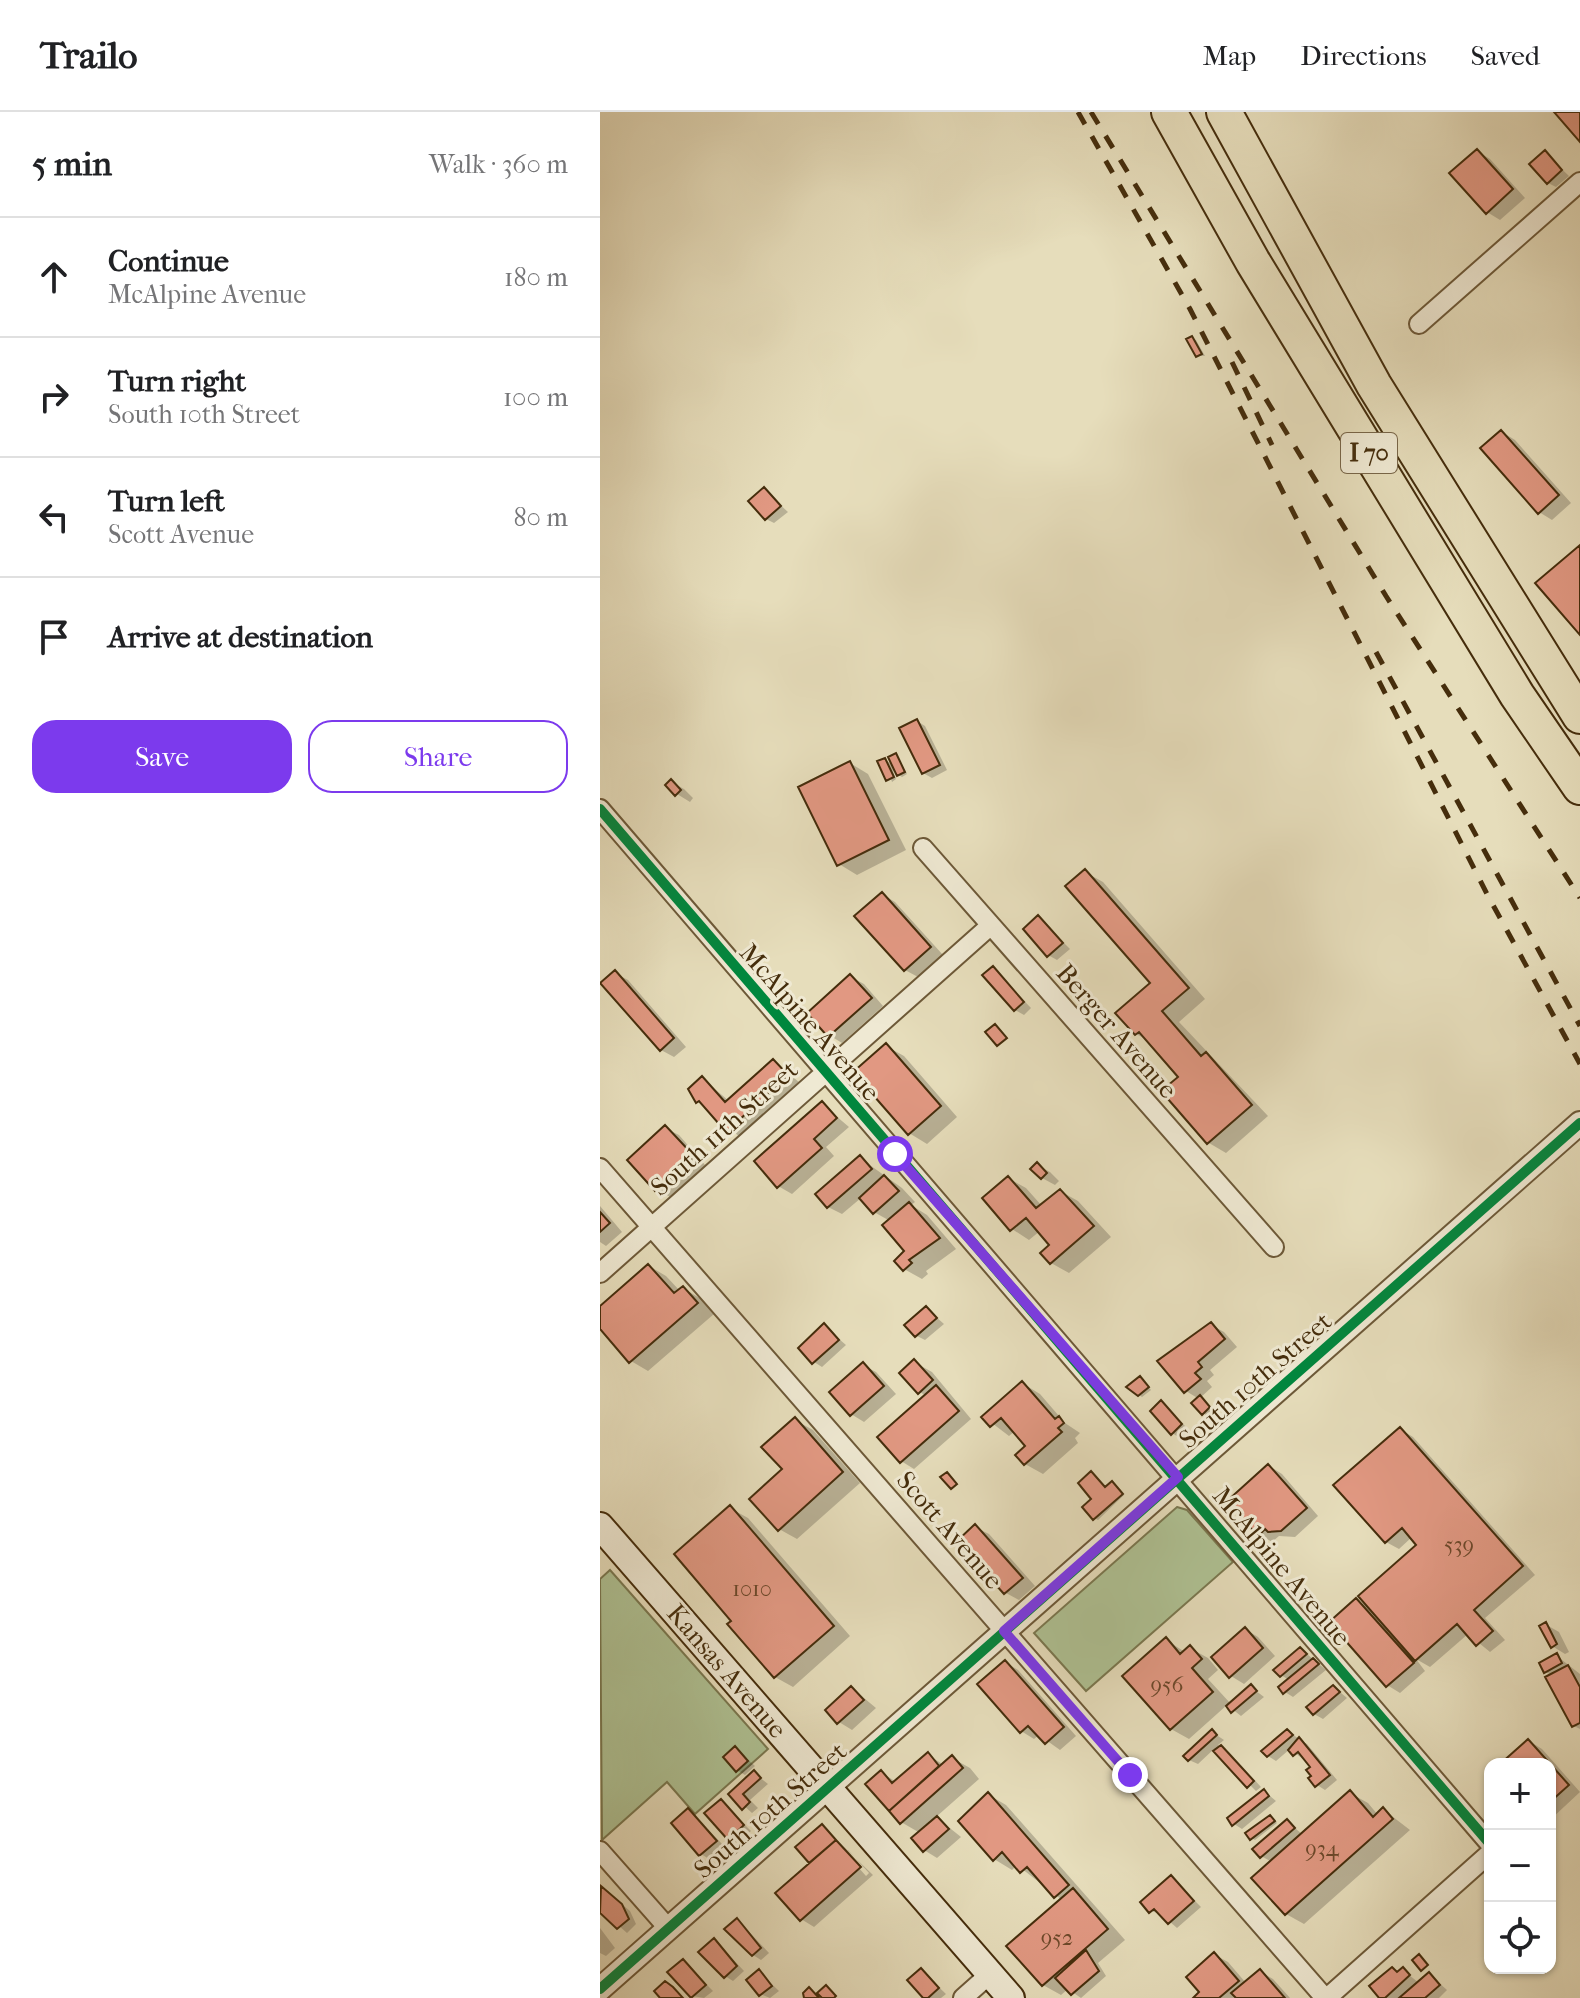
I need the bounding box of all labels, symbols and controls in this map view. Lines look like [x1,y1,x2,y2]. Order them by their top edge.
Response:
text: Trailo [40,33,137,78]
text: Map [1203,39,1256,72]
text: Directions [1300,39,1427,72]
text: Saved [1471,39,1540,72]
text: 5 min [32,144,112,184]
text: Walk · 360 m [429,149,568,180]
text: Continue [108,244,229,279]
icon: ahead [32,255,76,299]
text: 180 m [504,262,568,293]
text: McAlpine Avenue [108,279,306,310]
text: Turn right [108,364,246,399]
icon: right [32,375,76,419]
text: 100 m [503,382,568,413]
text: South 10th Street [108,399,300,430]
road number: I 70 [1341,433,1397,473]
text: Turn left [108,484,225,519]
icon: left [32,495,76,539]
text: 80 m [513,502,568,533]
text: Scott Avenue [108,519,254,550]
icon: arrive [32,615,76,659]
text: Arrive at destination [108,620,373,655]
button: Save [32,720,292,793]
button: Share [308,720,568,793]
street label: McAlpine Avenue [733,937,886,1107]
street label: Berger Avenue [1050,958,1184,1105]
street label: South 11th Street [644,1054,805,1202]
route start [877,1136,913,1172]
street label: South 10th Street [1173,1305,1338,1455]
street label: Scott Avenue [890,1465,1009,1596]
street label: McAlpine Avenue [1206,1481,1357,1652]
house number: 539 [1444,1532,1474,1558]
house number: 1010 [732,1576,772,1602]
street label: Kansas Avenue [660,1598,793,1745]
house number: 956 [1151,1672,1184,1698]
street label: South 10th Street [688,1735,853,1885]
route end [1112,1757,1148,1793]
map controls [1484,1758,1556,1974]
button: + [1484,1758,1556,1830]
button: − [1484,1830,1556,1902]
house number: 934 [1305,1836,1340,1862]
button: locate [1484,1902,1556,1974]
house number: 952 [1041,1925,1073,1951]

